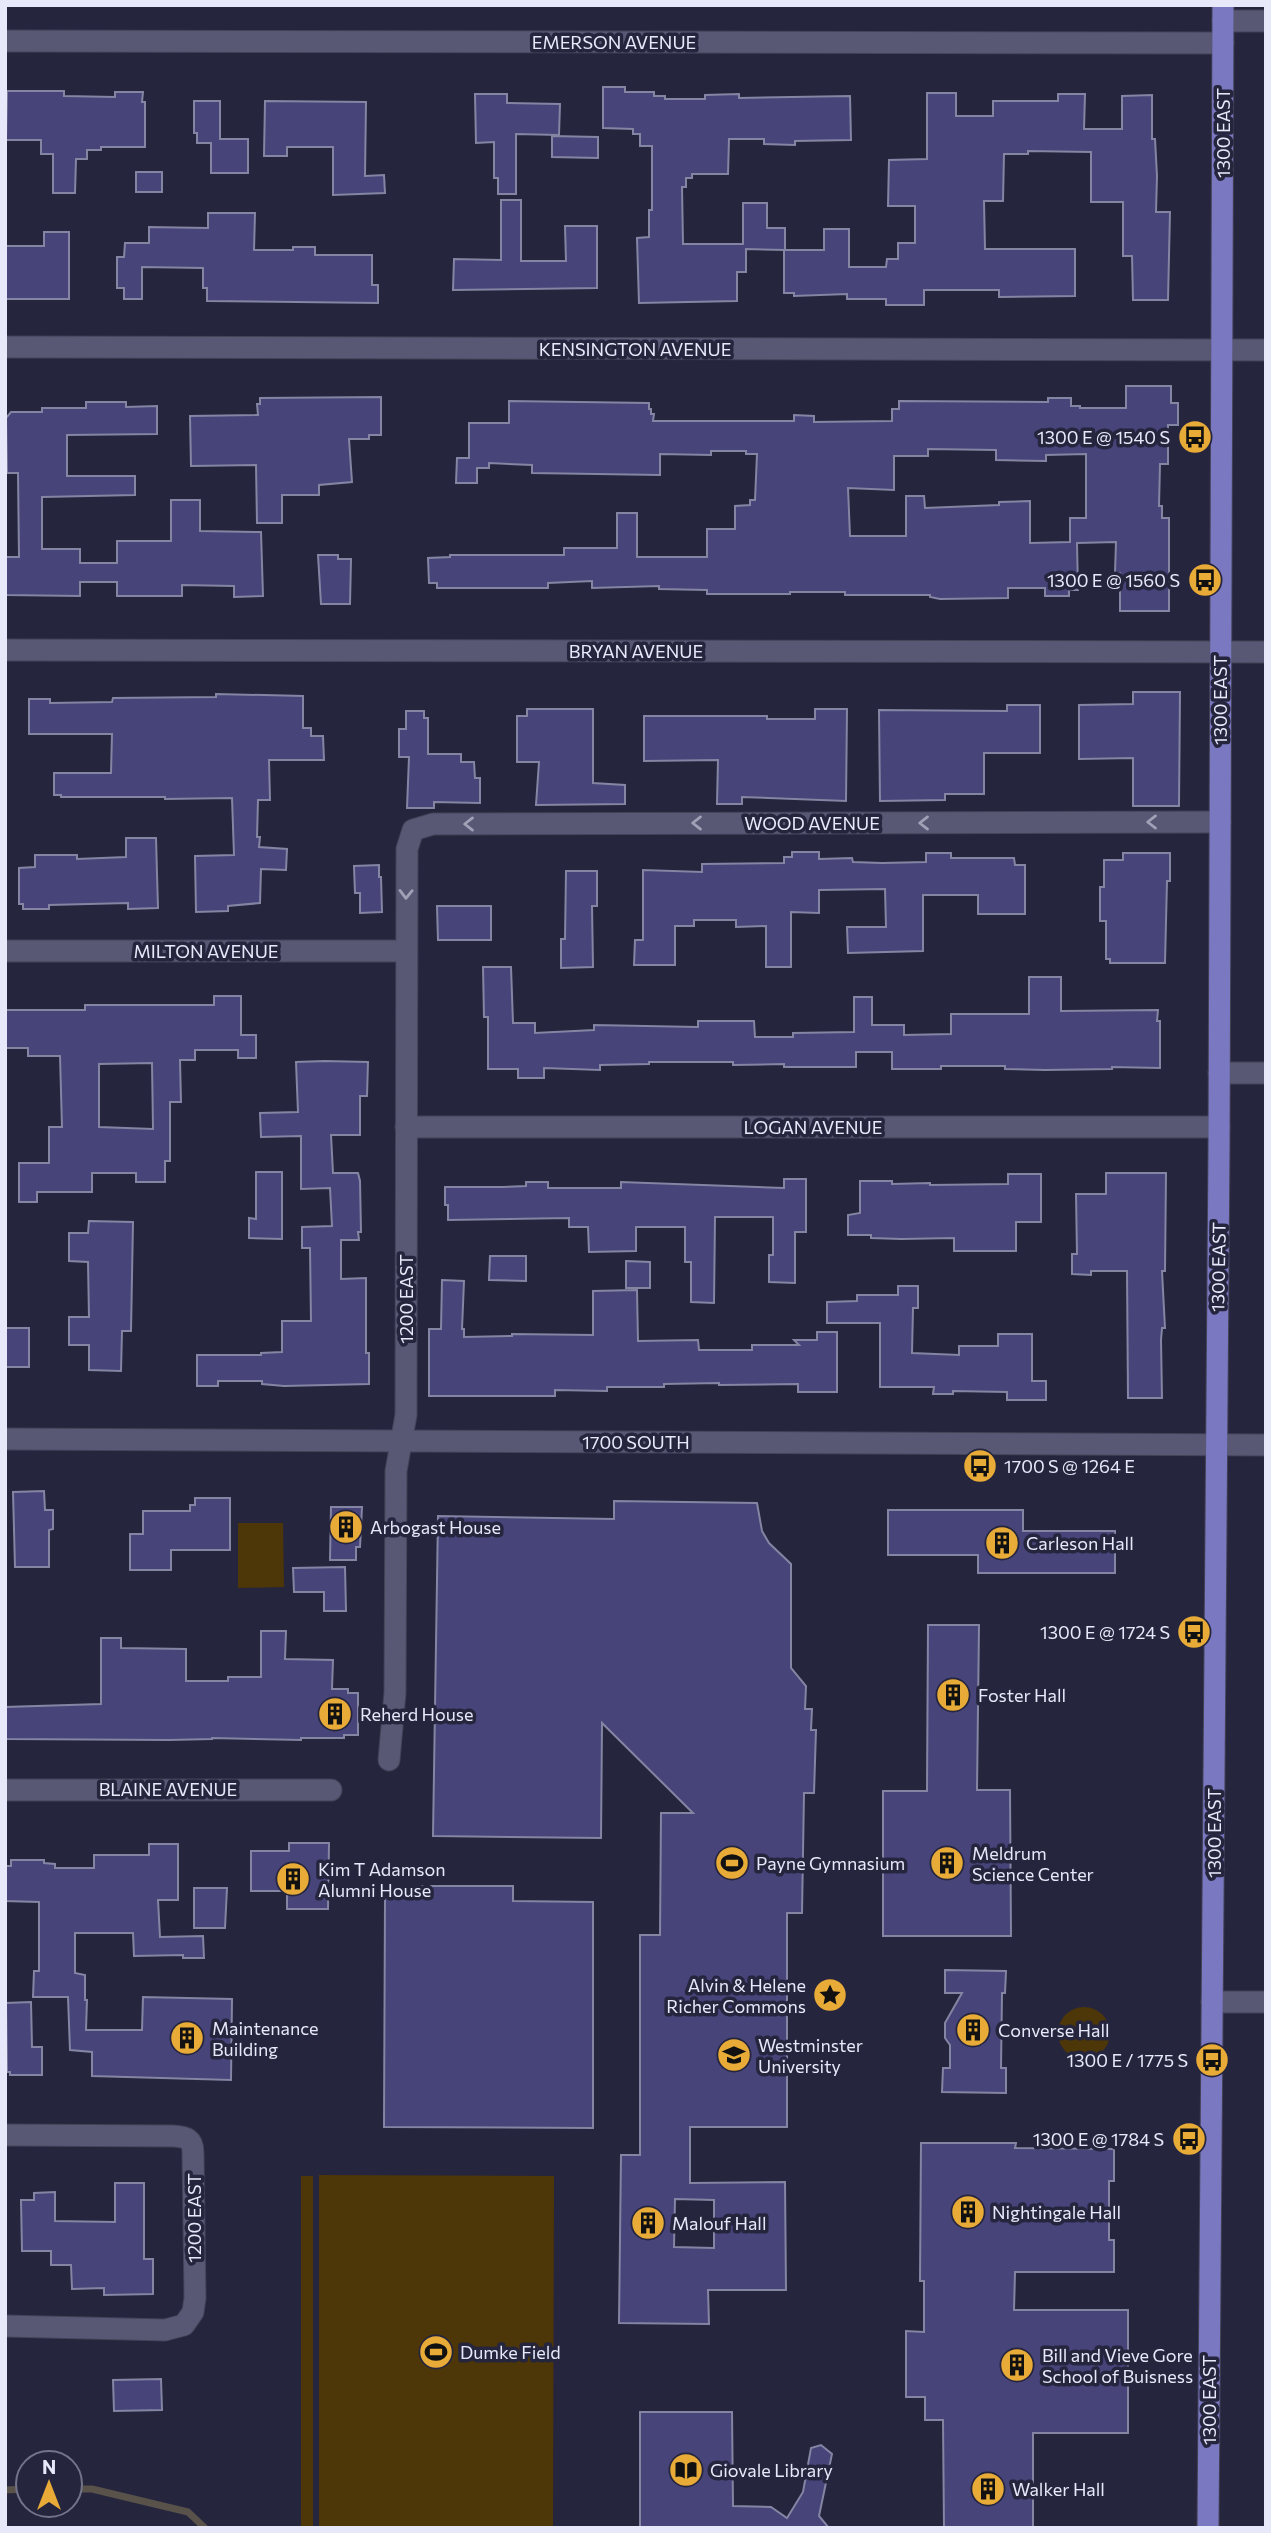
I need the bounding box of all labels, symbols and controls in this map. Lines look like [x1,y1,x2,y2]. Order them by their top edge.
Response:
street label: EMERSON AVENUE [532,31,696,53]
street label: 1300 EAST [1212,88,1234,178]
street label: KENSINGTON AVENUE [539,338,731,360]
bus stop icon: 1300 E @ 1540 S [1176,418,1214,456]
place label: 1300 E @ 1540 S [1037,426,1170,448]
bus stop icon: 1300 E @ 1560 S [1186,561,1224,599]
place label: 1300 E @ 1560 S [1047,569,1180,591]
street label: BRYAN AVENUE [569,640,703,662]
street label: 1300 EAST [1209,655,1231,745]
street label: WOOD AVENUE [744,812,880,834]
one-way arrow [1146,814,1157,830]
one-way arrow [691,815,702,831]
one-way arrow [919,815,929,831]
one-way arrow [464,816,474,832]
one-way arrow [399,889,414,900]
street label: MILTON AVENUE [133,940,279,962]
street label: LOGAN AVENUE [744,1116,882,1138]
street label: 1300 EAST [1206,1222,1230,1312]
street label: 1200 EAST [395,1254,417,1344]
street label: 1700 SOUTH [582,1431,690,1453]
bus stop icon: 1700 S @ 1264 E [961,1447,999,1485]
place label: 1700 S @ 1264 E [1004,1455,1135,1477]
building icon: Arbogast House [327,1508,365,1546]
place label: Arbogast House [370,1516,501,1538]
building icon: Carleson Hall [983,1524,1021,1562]
place label: Carleson Hall [1026,1532,1134,1554]
bus stop icon: 1300 E @ 1724 S [1175,1613,1213,1651]
place label: 1300 E @ 1724 S [1040,1621,1170,1643]
building icon: Foster Hall [934,1676,972,1714]
place label: Foster Hall [978,1684,1066,1706]
building icon: Reherd House [316,1695,354,1733]
place label: Reherd House [360,1703,473,1725]
street label: BLAINE AVENUE [99,1778,237,1800]
street label: 1300 EAST [1203,1788,1225,1878]
place label: Meldrum Science Center [972,1842,1094,1885]
sports icon: Payne Gymnasium [713,1844,751,1882]
building icon: Meldrum Science Center [928,1844,966,1882]
place label: Payne Gymnasium [756,1852,905,1874]
place label: Kim T Adamson Alumni House [318,1858,446,1901]
building icon: Kim T Adamson Alumni House [274,1860,312,1898]
place label: Alvin & Helene Richer Commons [666,1974,806,2017]
place icon: Alvin & Helene Richer Commons [811,1976,849,2014]
building icon: Converse Hall [954,2011,992,2049]
place label: Maintenance Building [212,2017,319,2060]
building icon: Maintenance Building [168,2019,206,2057]
place label: Converse Hall [998,2019,1110,2041]
place label: Westminster University [758,2034,863,2077]
school or university icon: Westminster University [715,2036,753,2074]
bus stop icon: 1300 E / 1775 S [1193,2041,1231,2079]
place label: 1300 E / 1775 S [1067,2049,1188,2071]
bus stop icon: 1300 E @ 1784 S [1170,2120,1208,2158]
place label: 1300 E @ 1784 S [1033,2128,1164,2150]
street label: 1200 EAST [183,2173,205,2263]
building icon: Nightingale Hall [949,2193,987,2231]
place label: Nightingale Hall [992,2201,1121,2223]
building icon: Malouf Hall [629,2204,667,2242]
place label: Malouf Hall [672,2212,766,2234]
sports icon: Dumke Field [417,2333,455,2371]
place label: Dumke Field [460,2341,561,2363]
place label: Bill and Vieve Gore School of Buisness [1042,2344,1193,2387]
building icon: Bill and Vieve Gore School of Buisness [998,2346,1036,2384]
street label: 1300 EAST [1198,2355,1220,2445]
north arrow [14,2449,84,2519]
library icon: Giovale Library [667,2451,705,2489]
text: N [42,2455,56,2478]
place label: Giovale Library [710,2459,833,2481]
building icon: Walker Hall [969,2470,1007,2508]
place label: Walker Hall [1012,2478,1105,2500]

